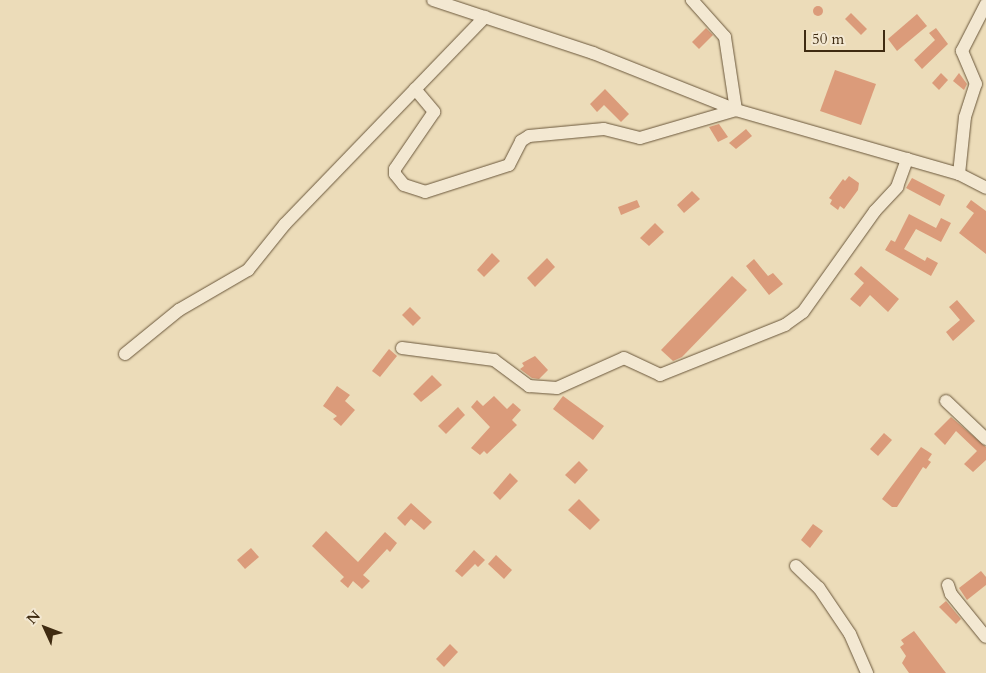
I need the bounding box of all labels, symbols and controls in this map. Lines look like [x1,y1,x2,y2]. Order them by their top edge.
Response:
scale bar [806,20,887,52]
text: 50 m [812,29,844,49]
north arrow [20,603,70,653]
text: N [23,607,45,628]

